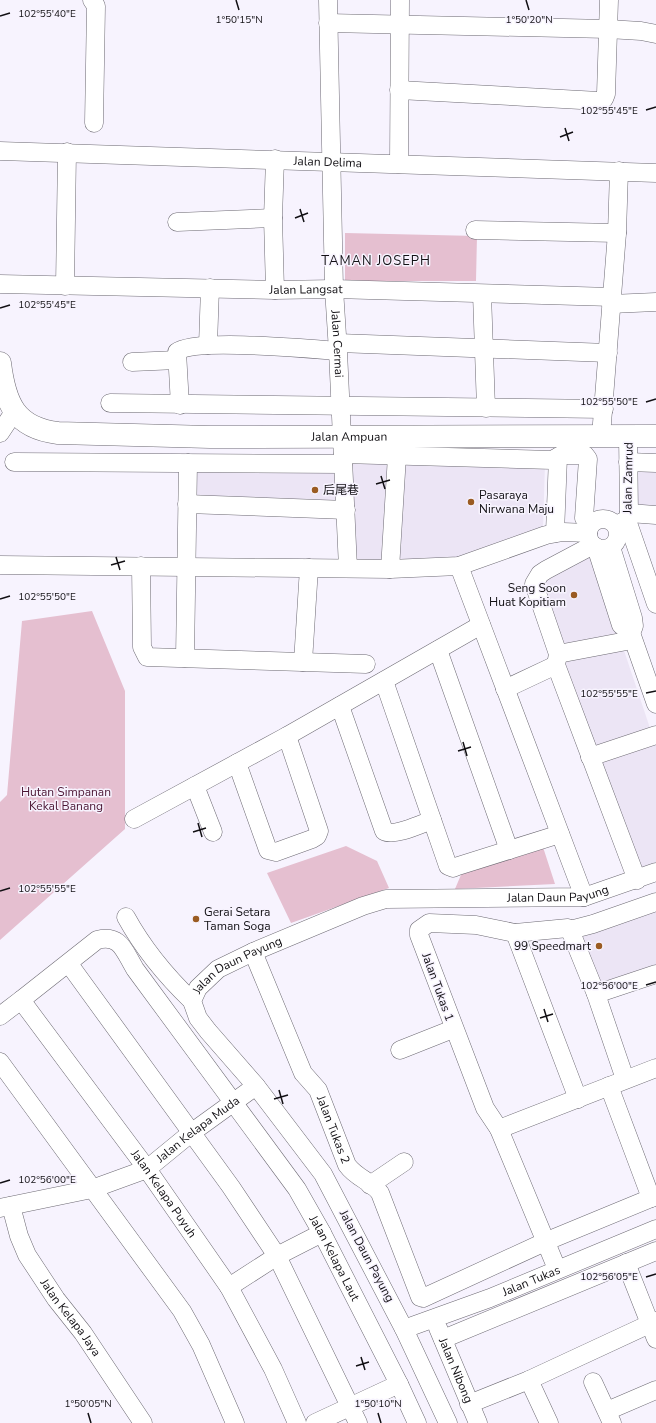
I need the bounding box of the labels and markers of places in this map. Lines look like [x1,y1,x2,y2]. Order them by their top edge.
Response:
place label: 后尾巷 [323,482,359,498]
marker: 后尾巷 [310,485,320,495]
place label: Pasaraya Nirwana Maju [479,487,554,517]
marker: Pasaraya Nirwana Maju [466,497,476,507]
place label: Seng Soon Huat Kopitiam [489,580,566,610]
marker: Seng Soon Huat Kopitiam [569,590,579,600]
place label: Gerai Setara Taman Soga [204,904,271,934]
marker: Gerai Setara Taman Soga [191,914,201,924]
place label: 99 Speedmart [514,938,592,954]
marker: 99 Speedmart [594,941,604,951]

